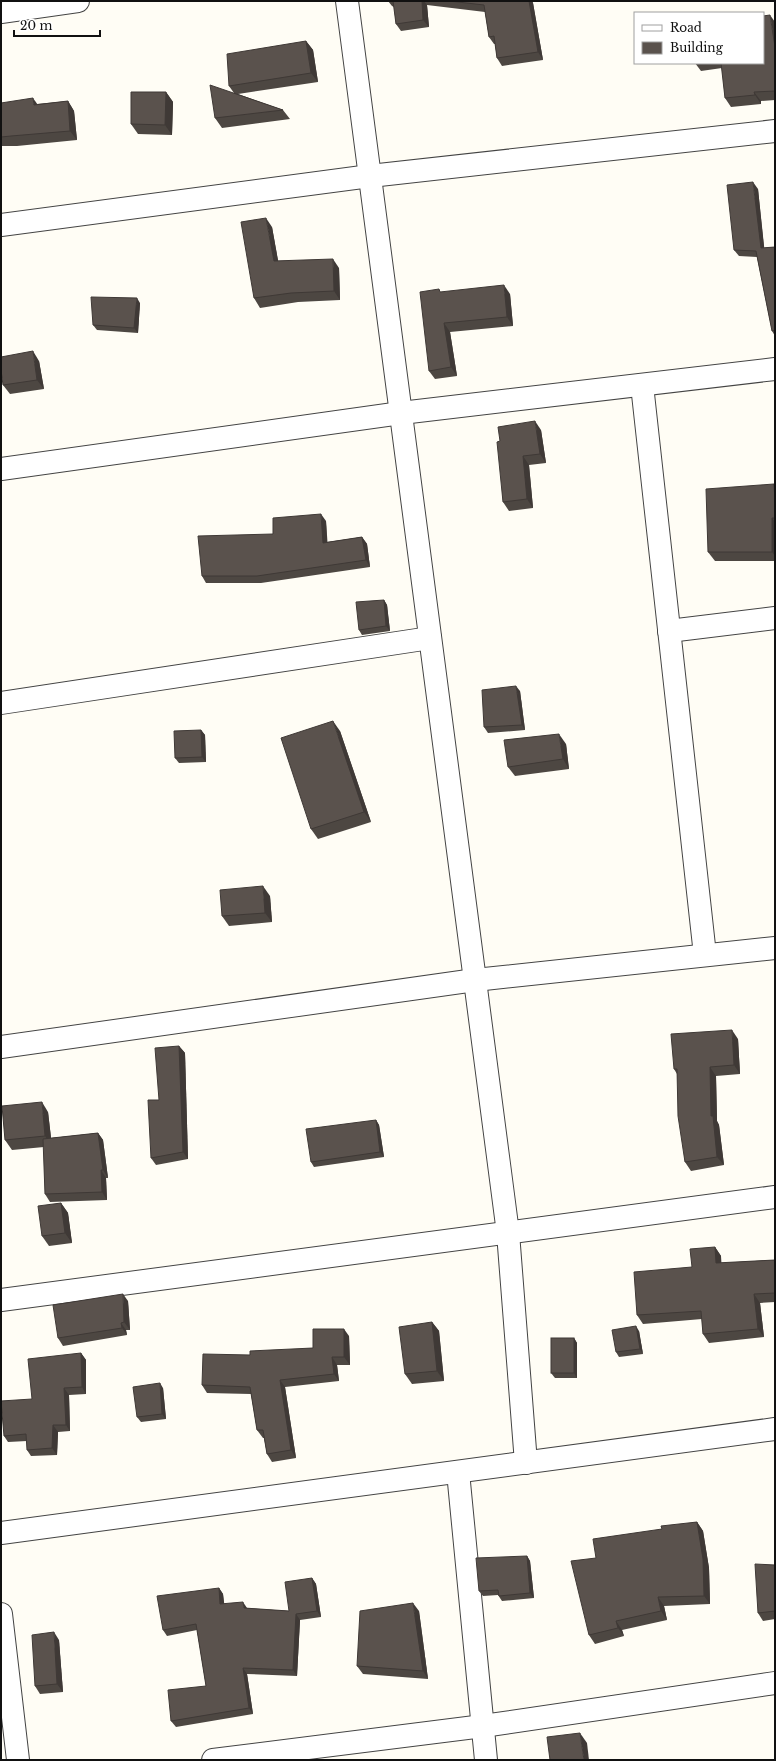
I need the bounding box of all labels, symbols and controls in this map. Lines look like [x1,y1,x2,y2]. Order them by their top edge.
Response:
scale bar [14,12,100,38]
legend [634,12,764,64]
text: 20 m [20,18,52,33]
text: Road [670,20,702,35]
text: Building [670,40,724,55]

